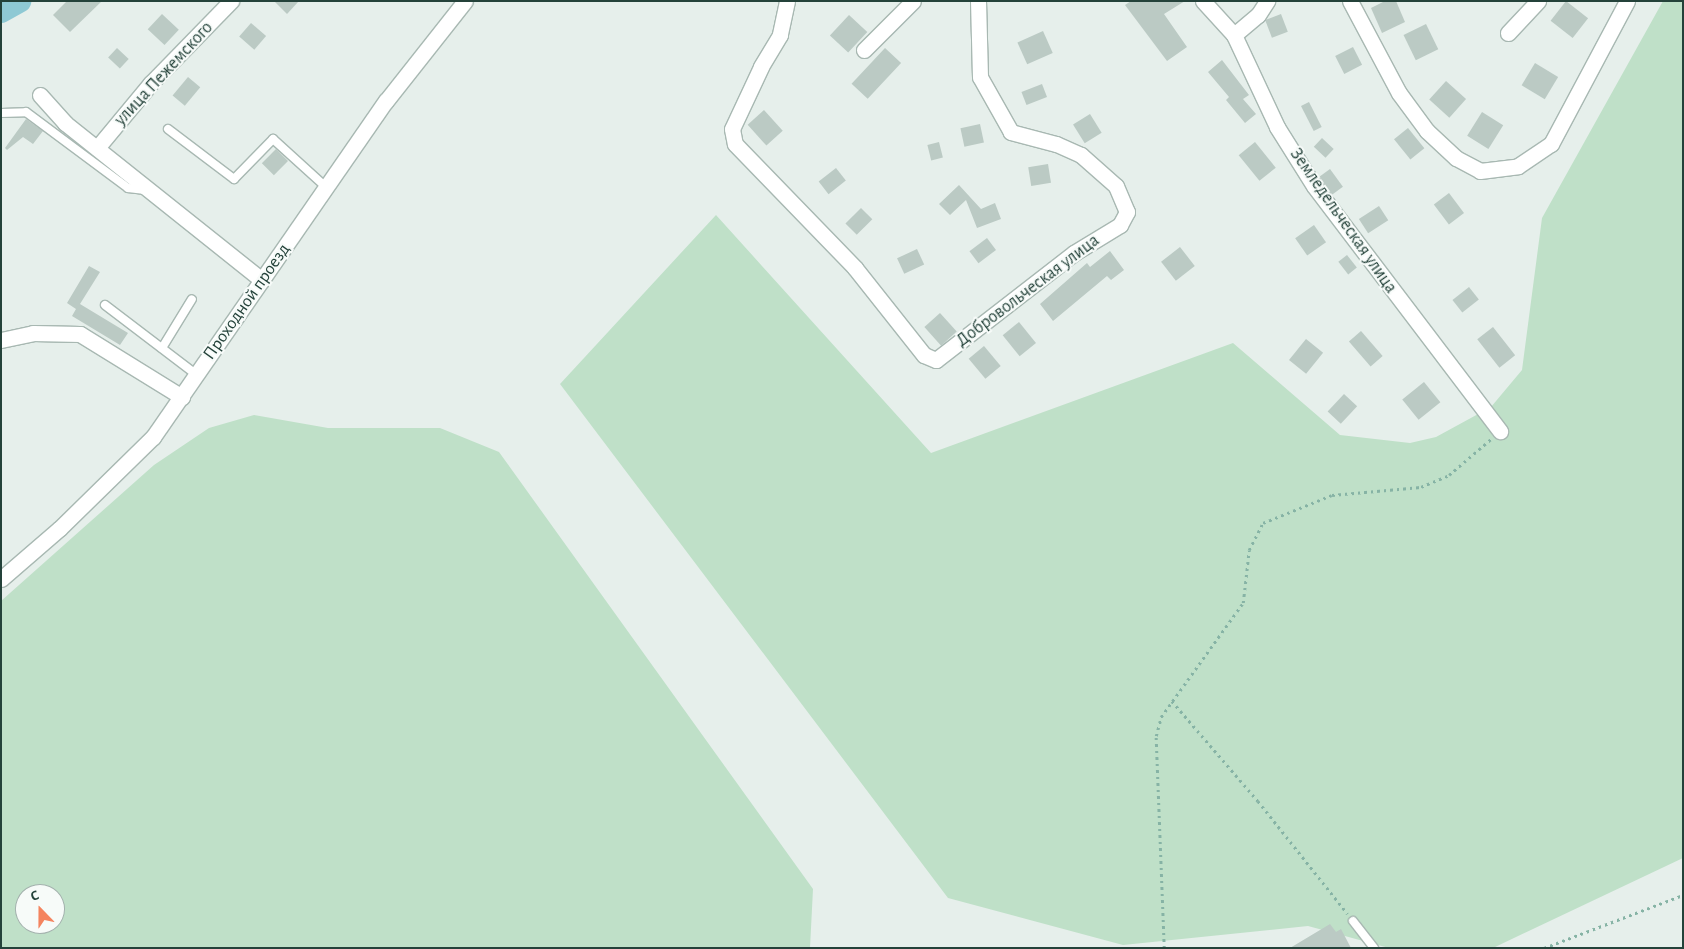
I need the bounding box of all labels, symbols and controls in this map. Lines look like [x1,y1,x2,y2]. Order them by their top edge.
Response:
street label: улица Пежемского [110,17,218,131]
street label: Земледельческая улица [1285,144,1401,298]
street label: Добровольческая улица [952,230,1104,352]
street label: Проходной проезд [199,240,295,364]
north arrow [15,884,65,934]
text: С [29,888,41,904]

